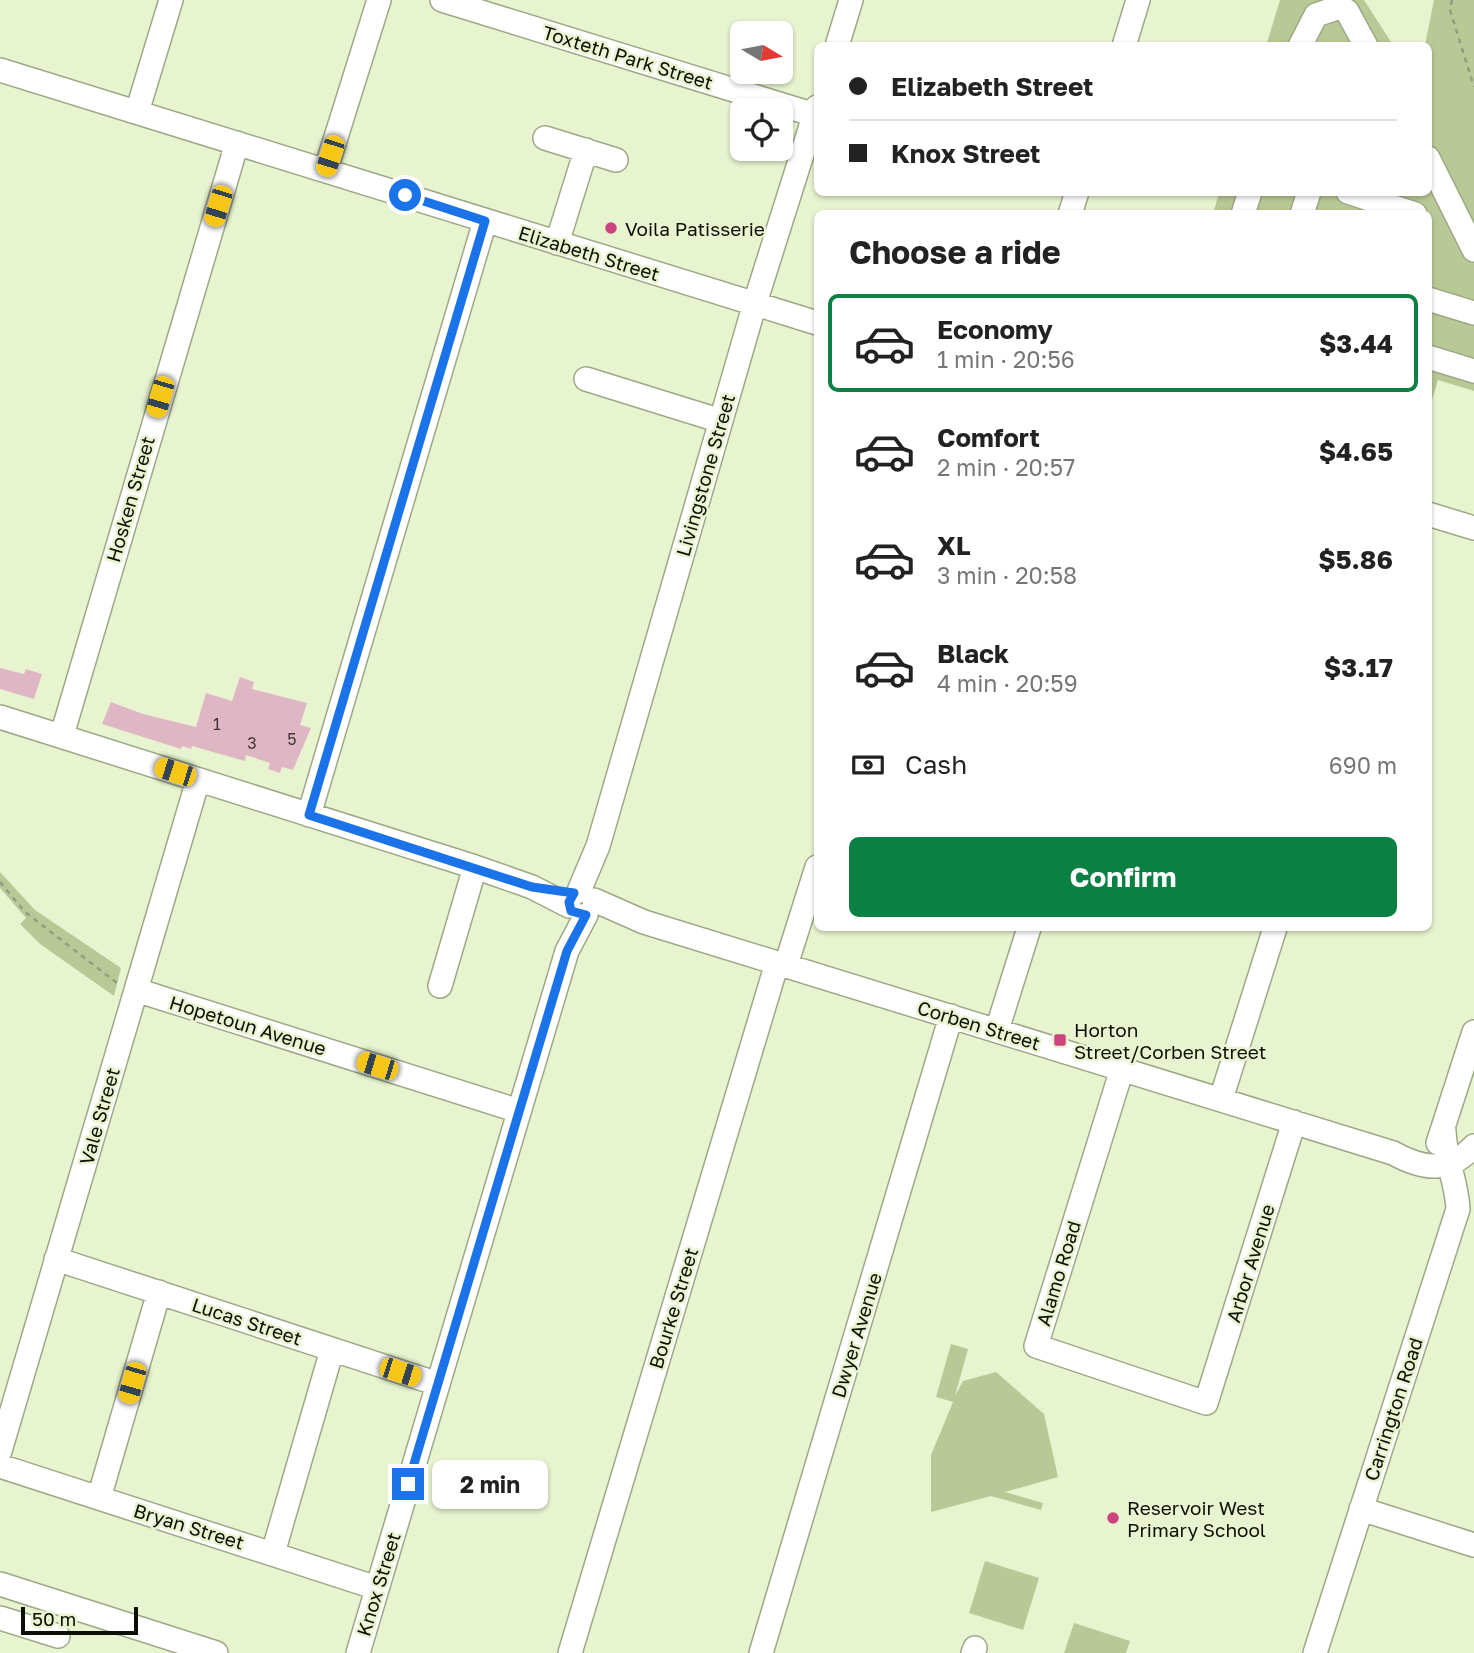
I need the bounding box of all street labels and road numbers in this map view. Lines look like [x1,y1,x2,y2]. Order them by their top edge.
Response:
street label: Toxteth Park Street [540,20,716,94]
street label: Elizabeth Street [516,221,662,285]
street label: Livingstone Street [671,391,739,559]
street label: Hosken Street [101,433,159,565]
street label: Hopetoun Avenue [167,990,329,1060]
street label: Corben Street [915,995,1043,1055]
street label: Vale Street [74,1065,124,1167]
street label: Arbor Avenue [1221,1201,1279,1325]
street label: Alamo Road [1031,1218,1085,1328]
street label: Bourke Street [644,1245,702,1371]
street label: Dwyer Avenue [826,1270,886,1400]
street label: Lucas Street [189,1292,305,1350]
street label: Carrington Road [1359,1335,1427,1483]
street label: Bryan Street [131,1498,247,1554]
street label: Knox Street [351,1529,405,1639]

